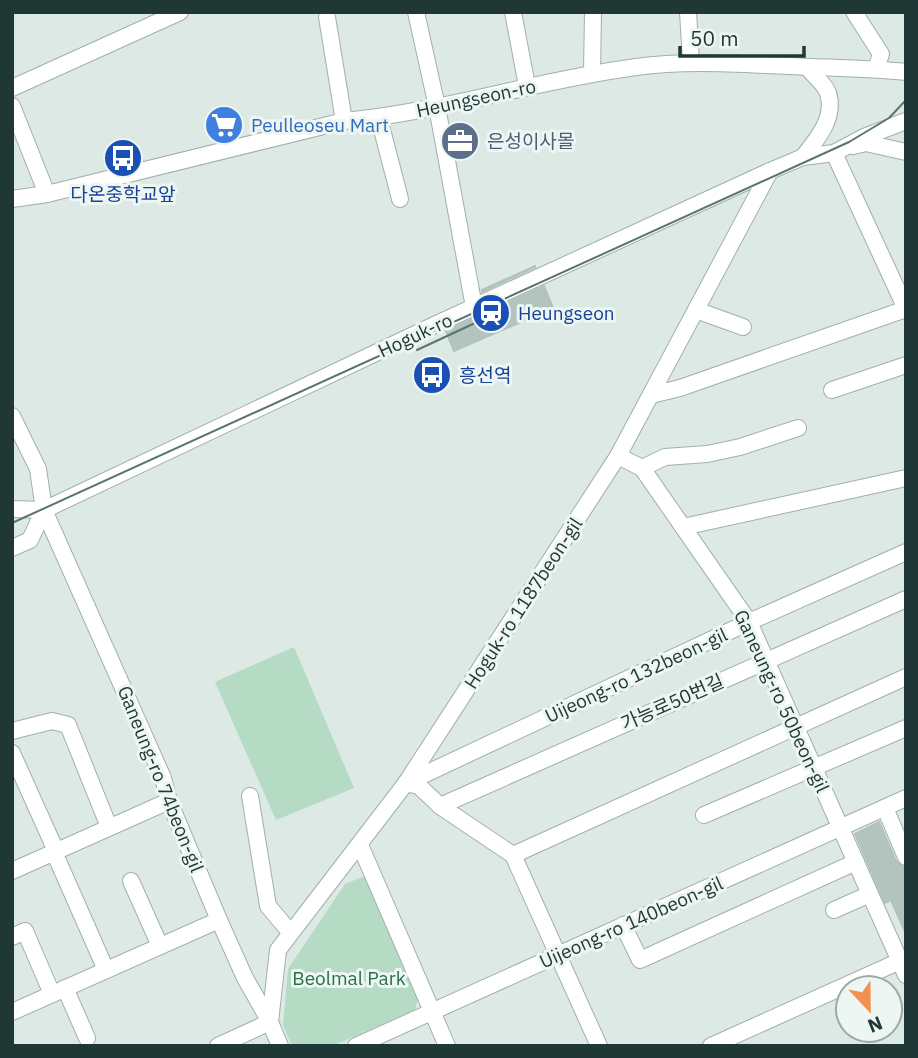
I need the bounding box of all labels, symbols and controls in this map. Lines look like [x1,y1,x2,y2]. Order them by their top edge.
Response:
scale bar [680,14,804,58]
text: 50 m [690,24,739,52]
street label: Heungseon-ro [414,74,538,122]
supermarket icon: Peulleoseu Mart [203,104,245,146]
place label: Peulleoseu Mart [251,113,389,137]
office icon: 은성이사몰 [439,120,481,162]
place label: 은성이사몰 [487,129,574,153]
bus stop icon: 다온중학교앞 [102,137,144,179]
place label: 다온중학교앞 [71,182,176,206]
station icon: Heungseon [470,292,512,334]
place label: Heungseon [518,301,615,325]
street label: Hoguk-ro [374,307,456,363]
bus stop icon: 흥선역 [411,354,453,396]
place label: 흥선역 [459,363,511,387]
street label: Hoguk-ro 1187beon-gil [459,513,587,693]
street label: Ganeung-ro 50beon-gil [729,606,835,796]
street label: Uijeong-ro 132beon-gil [541,622,731,728]
street label: 가능로50번길 [617,669,727,735]
street label: Ganeung-ro 74beon-gil [113,682,209,876]
street label: Uijeong-ro 140beon-gil [535,871,727,973]
park label: Beolmal Park [292,966,406,990]
north arrow [834,974,904,1044]
text: N [864,1011,886,1038]

